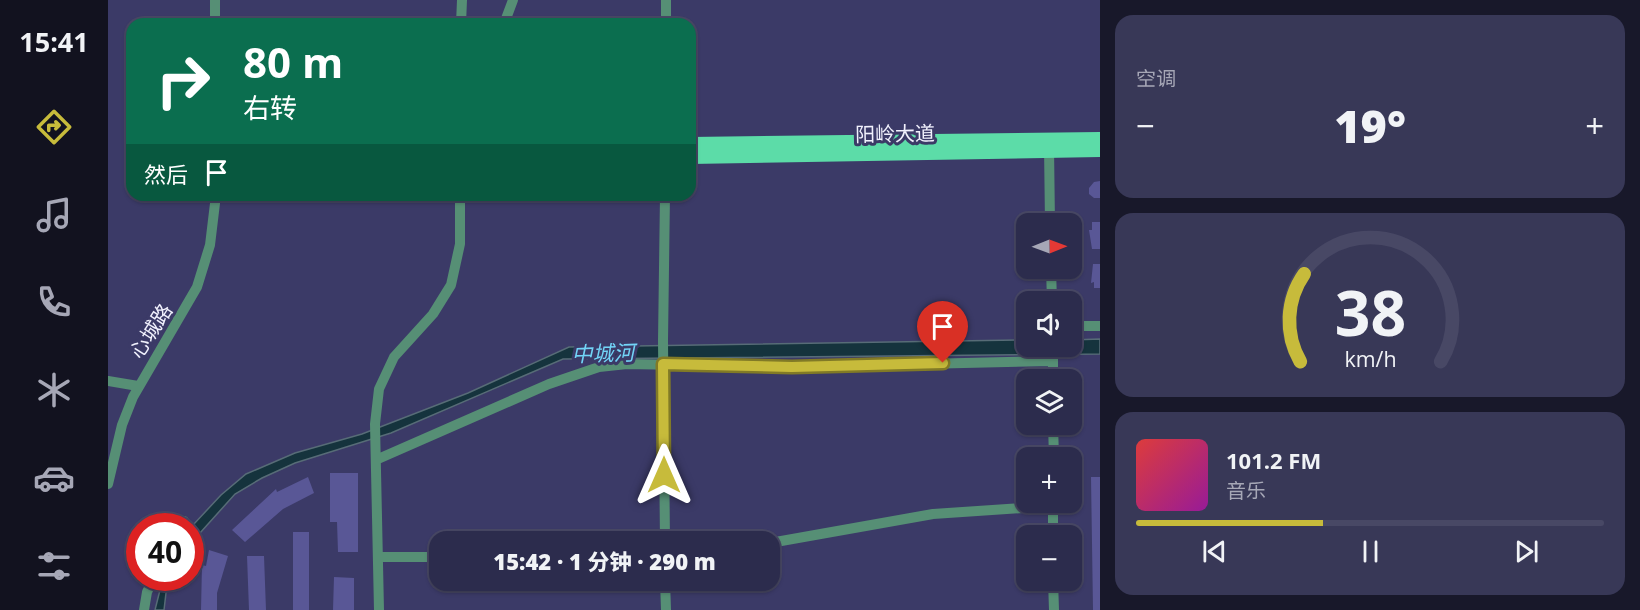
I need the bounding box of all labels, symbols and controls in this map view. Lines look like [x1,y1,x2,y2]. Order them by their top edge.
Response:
text: 15:41 [19,23,89,60]
text: 80 m [243,33,343,90]
icon: right [144,42,222,120]
text: 空调 [1136,65,1176,92]
text: 右转 [243,89,297,126]
text: 19° [1334,95,1406,156]
text: − [1136,103,1155,148]
text: + [1585,103,1604,148]
icon: directions [33,106,75,148]
street label: 阳岭大道 [855,119,935,148]
icon: arrive [200,156,233,189]
text: 然后 [144,159,188,189]
icon: music [33,194,75,236]
north arrow [1016,213,1082,279]
map controls [1016,213,1082,591]
text: 38 [1334,269,1406,354]
icon: phone [33,281,75,323]
button: sound [1016,291,1082,357]
street label: 心城路 [123,298,178,363]
pin [917,301,968,363]
icon: arrive [926,310,959,343]
water label: 中城河 [571,338,639,368]
text: km/h [1344,344,1396,373]
icon: climate [33,369,75,411]
button: layers [1016,369,1082,435]
position arrow [632,443,696,507]
text: 101.2 FM [1226,445,1321,475]
button: + [1016,447,1082,513]
icon: car [33,457,75,499]
text: 音乐 [1226,477,1266,504]
speed limit sign: 40 [126,513,204,591]
button: − [1016,525,1082,591]
icon: previous [1198,535,1231,568]
icon: pause [1354,535,1387,568]
icon: next [1510,535,1543,568]
icon: filters [33,545,75,587]
text: 15:42 · 1 分钟 · 290 m [493,546,716,576]

